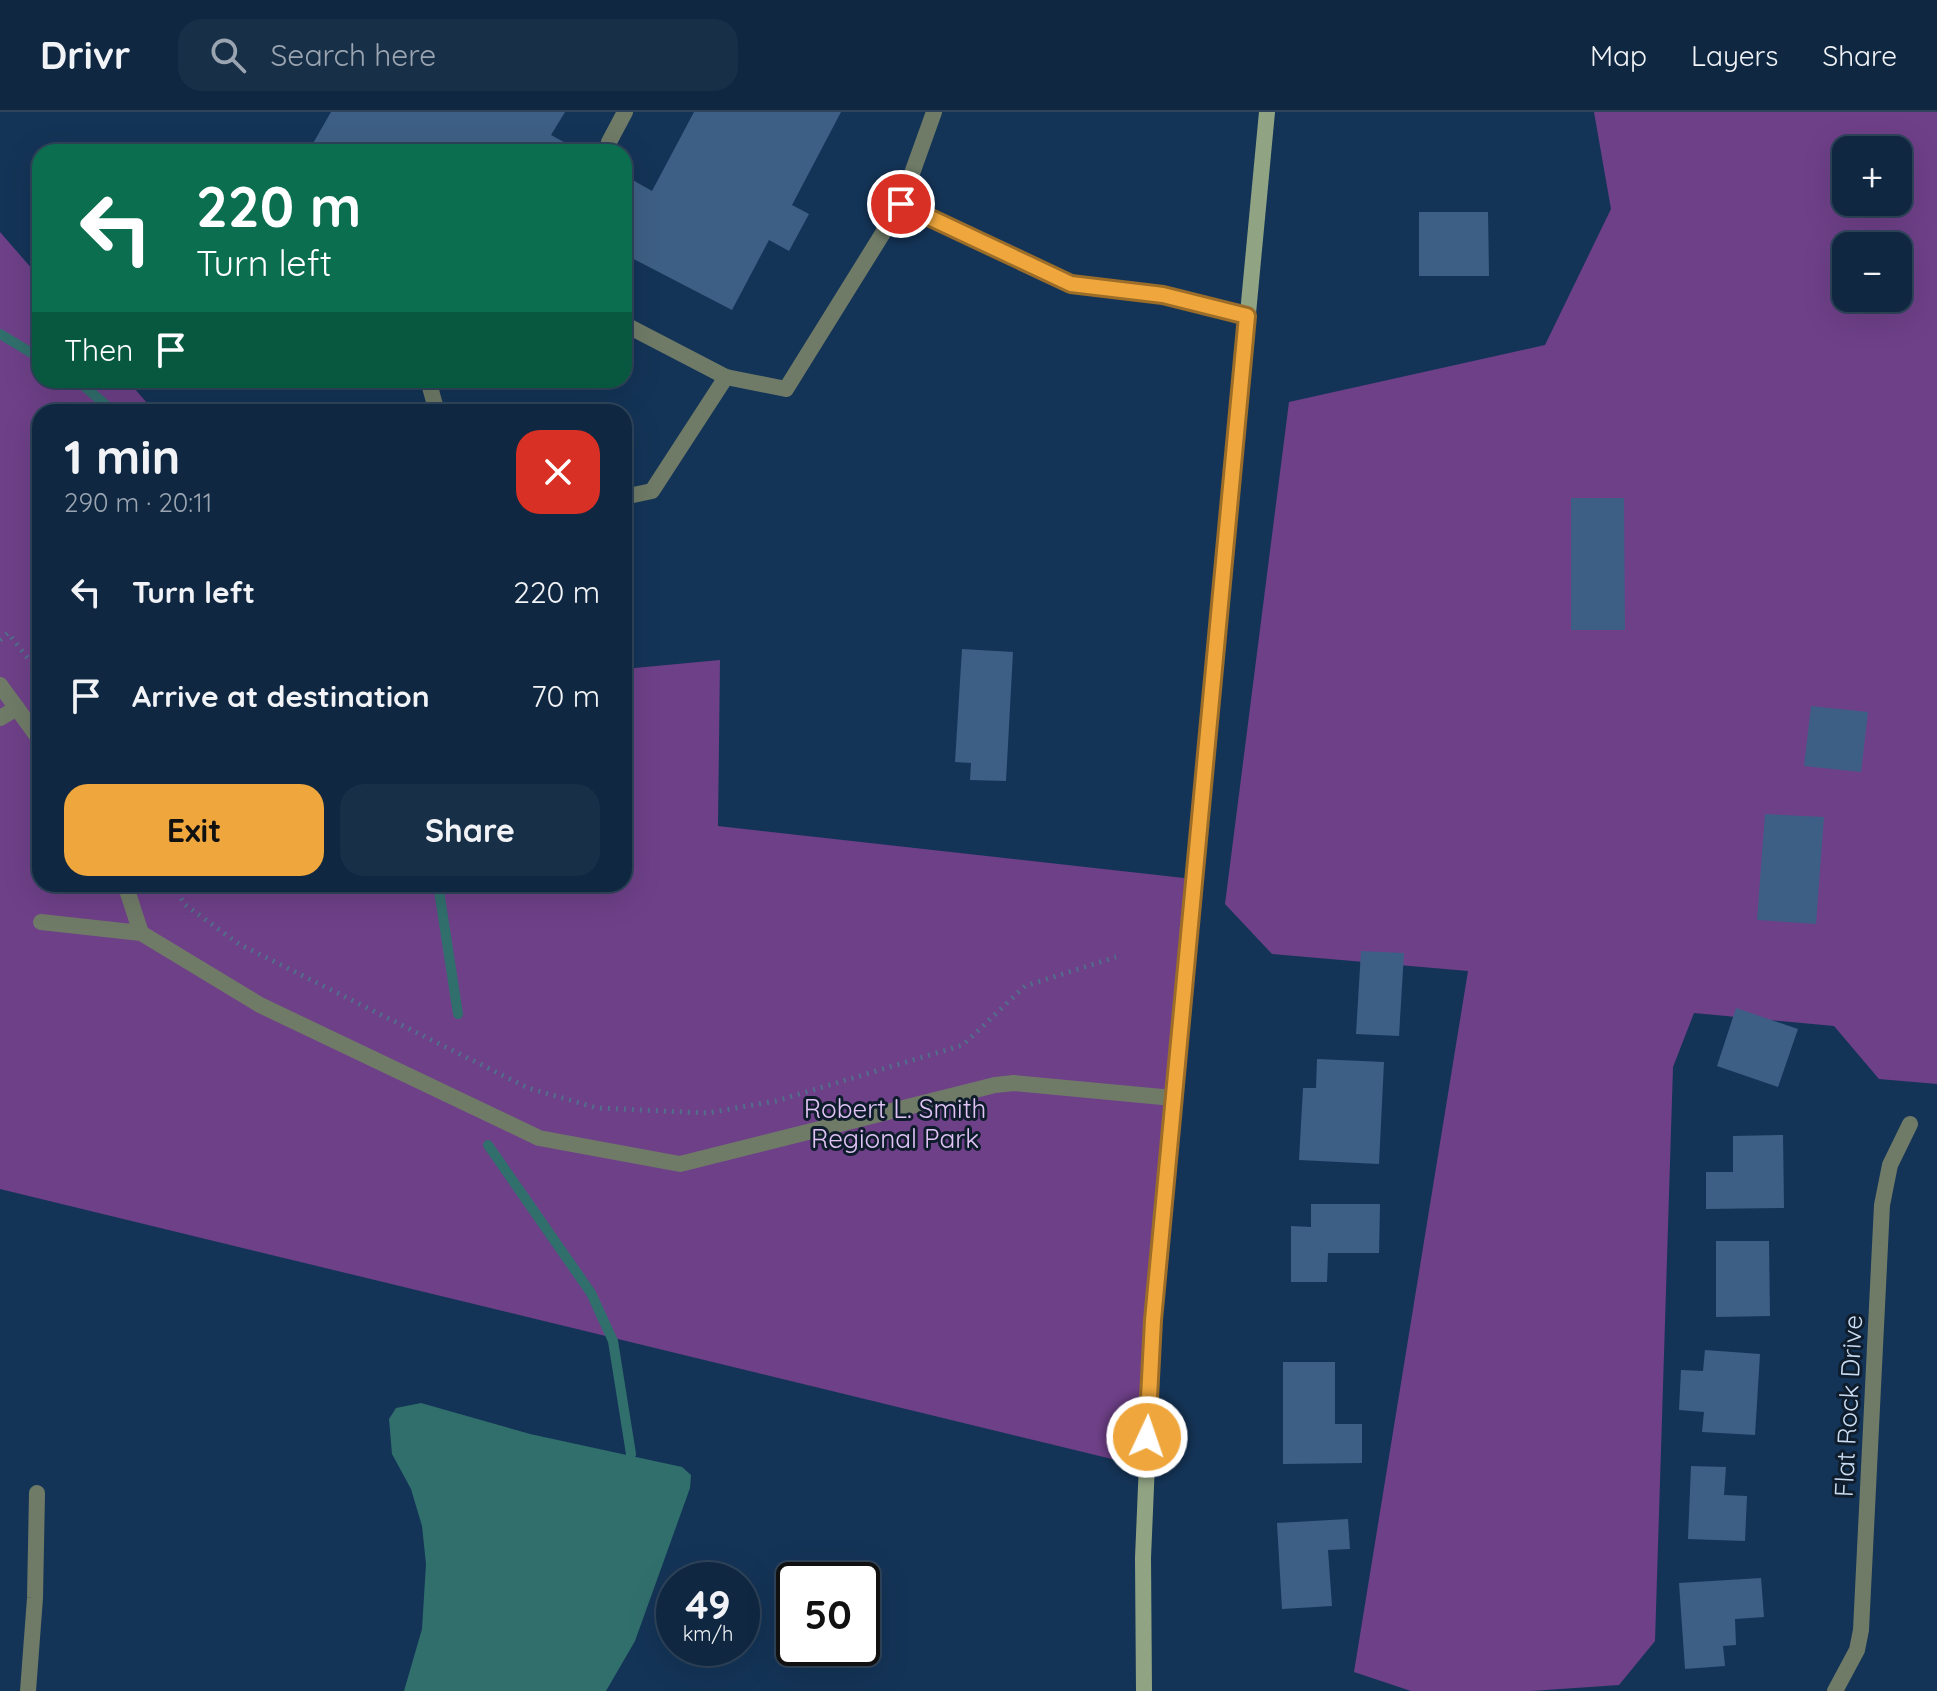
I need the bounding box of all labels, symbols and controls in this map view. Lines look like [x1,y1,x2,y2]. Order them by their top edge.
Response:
search box [178,19,738,91]
text: Drivr [40,31,130,79]
icon: search [206,33,250,77]
text: Search here [270,36,436,74]
text: Map [1590,38,1647,73]
text: Layers [1691,38,1778,73]
text: Share [1822,38,1897,73]
map controls [1832,136,1912,312]
button: + [1832,136,1912,216]
pin [867,170,935,238]
text: 220 m [196,171,361,241]
icon: left [64,176,168,280]
icon: arrive [879,182,923,226]
button: − [1832,232,1912,312]
text: Turn left [196,240,332,285]
icon: arrive [149,328,193,372]
text: Then [64,331,133,369]
text: 1 min [64,426,180,486]
button: close [516,430,600,514]
text: 290 m · 20:11 [64,486,212,519]
icon: left [64,570,108,614]
text: Turn left [132,573,255,611]
text: 220 m [513,573,600,611]
icon: arrive [64,674,108,718]
text: Arrive at destination [132,677,430,715]
text: 70 m [531,677,600,715]
button: Exit [64,784,324,876]
button: Share [340,784,600,876]
park label: Robert L. Smith Regional Park [804,1092,986,1155]
street label: Flat Rock Drive [1827,1314,1869,1498]
position arrow [1105,1395,1189,1479]
speed limit sign: 50 [776,1562,880,1666]
text: 49 [685,1579,731,1629]
text: km/h [683,1621,733,1646]

